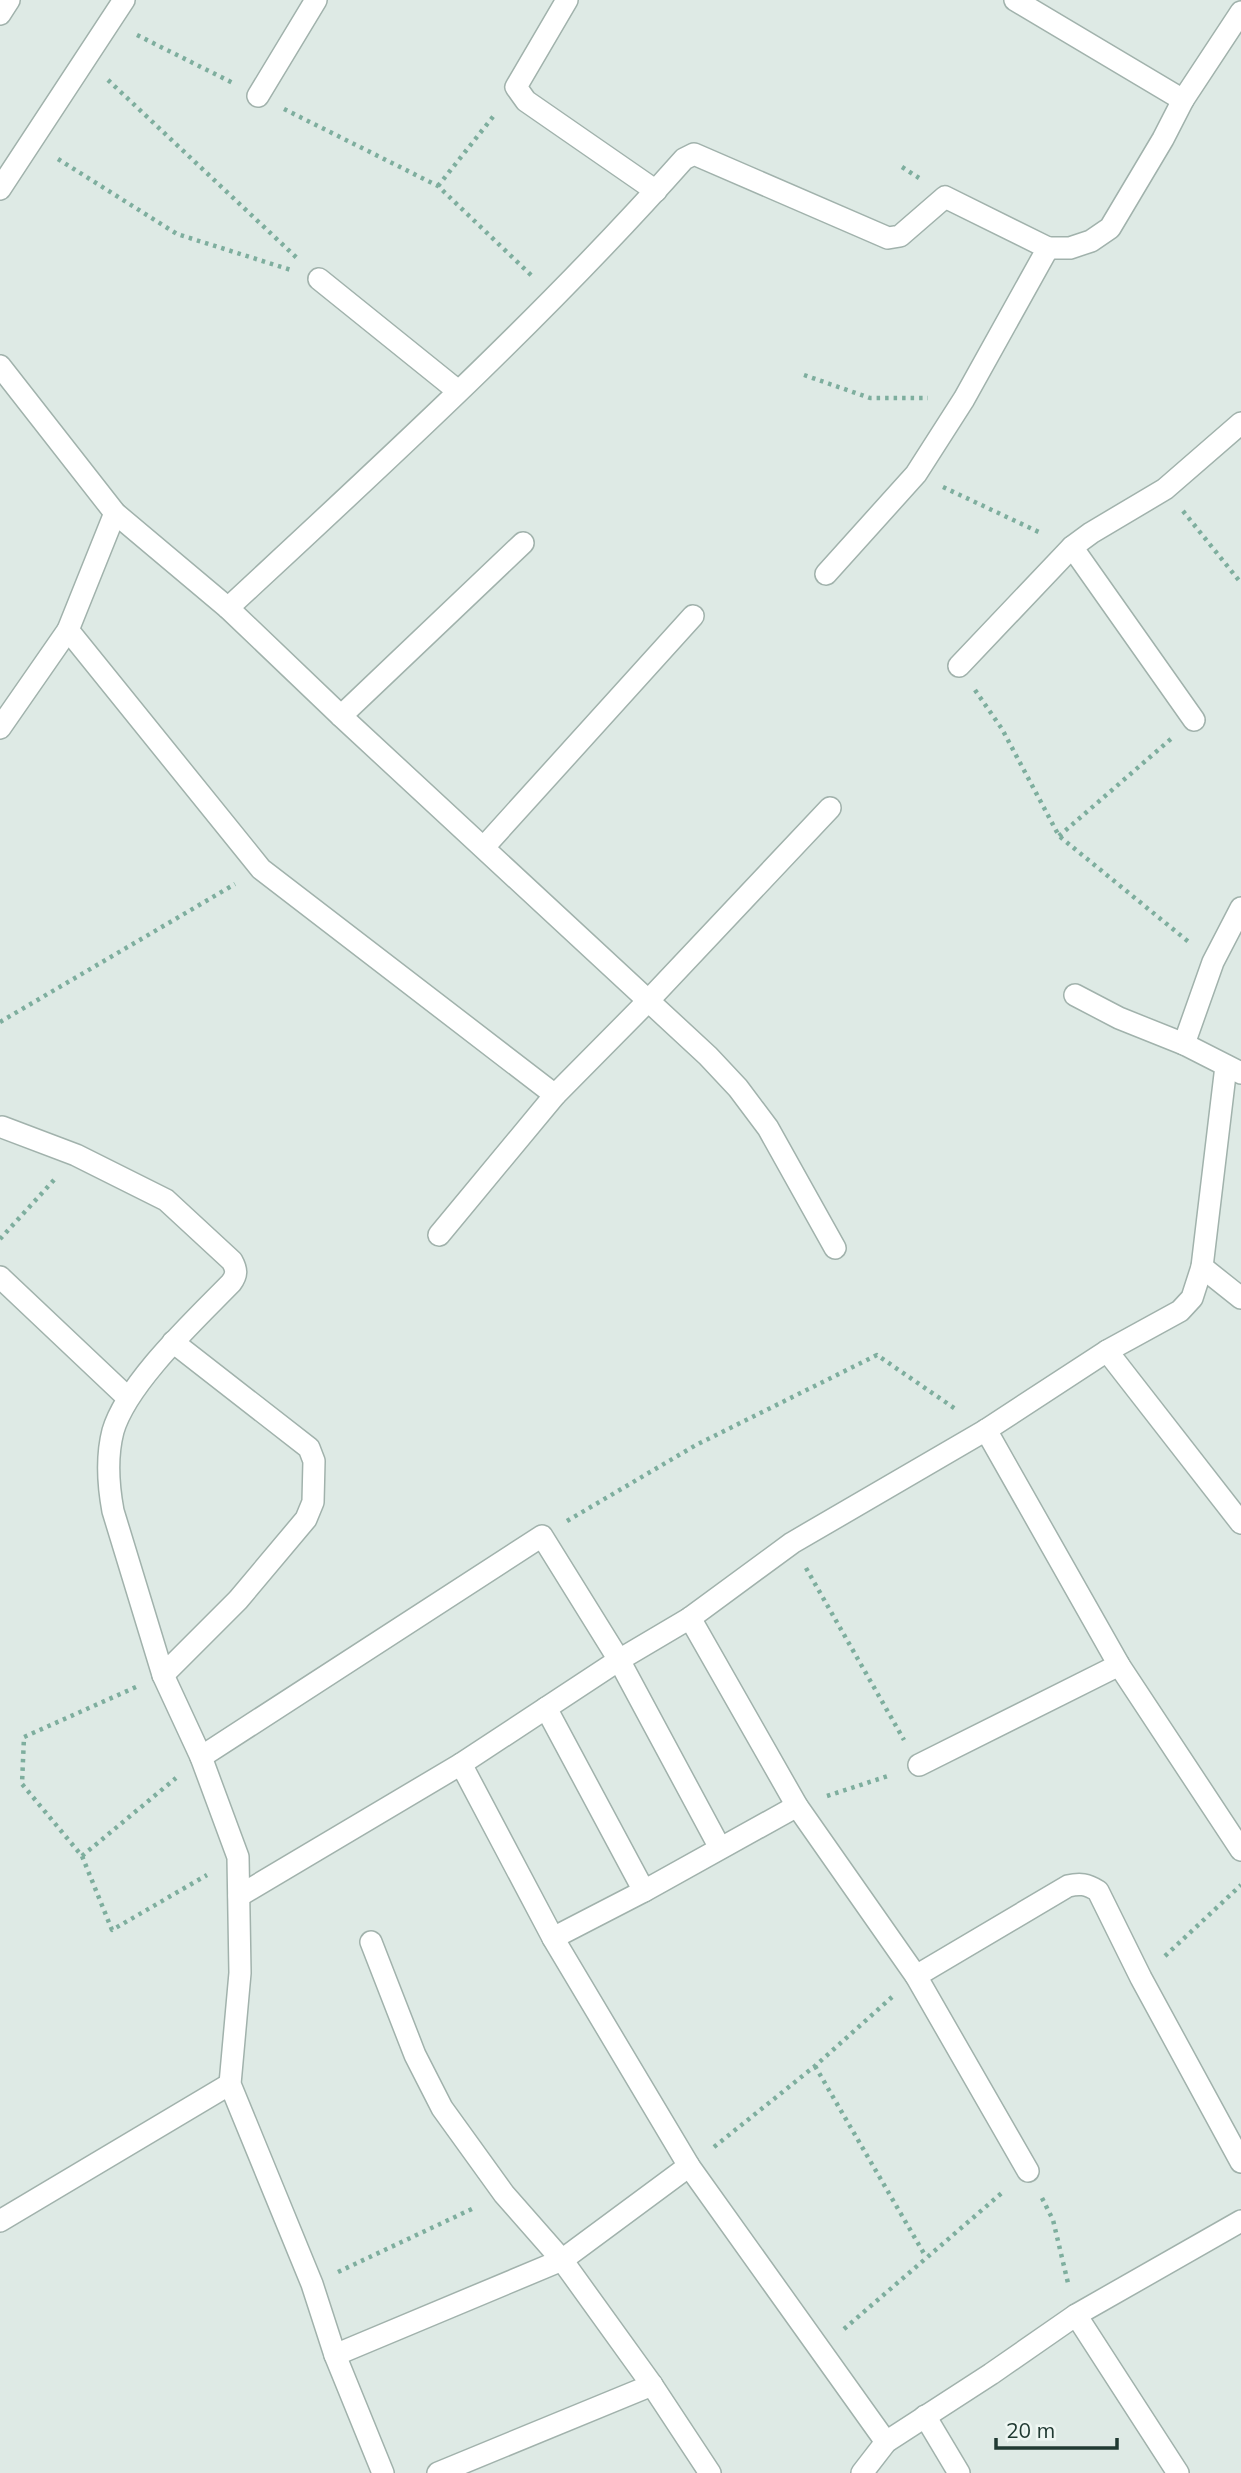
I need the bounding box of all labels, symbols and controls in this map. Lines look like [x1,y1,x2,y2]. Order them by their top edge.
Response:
scale bar [996,2406,1117,2450]
text: 20 m [1006,2417,1055,2443]

